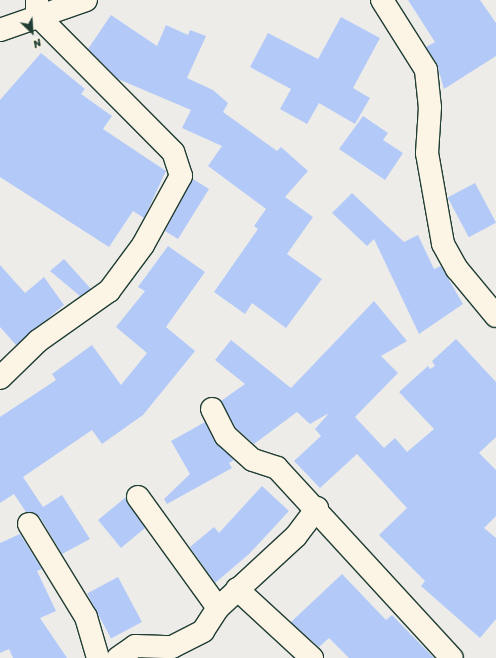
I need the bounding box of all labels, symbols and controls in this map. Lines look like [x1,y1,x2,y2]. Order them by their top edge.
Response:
north arrow [12,12,52,52]
text: N [30,33,45,54]

